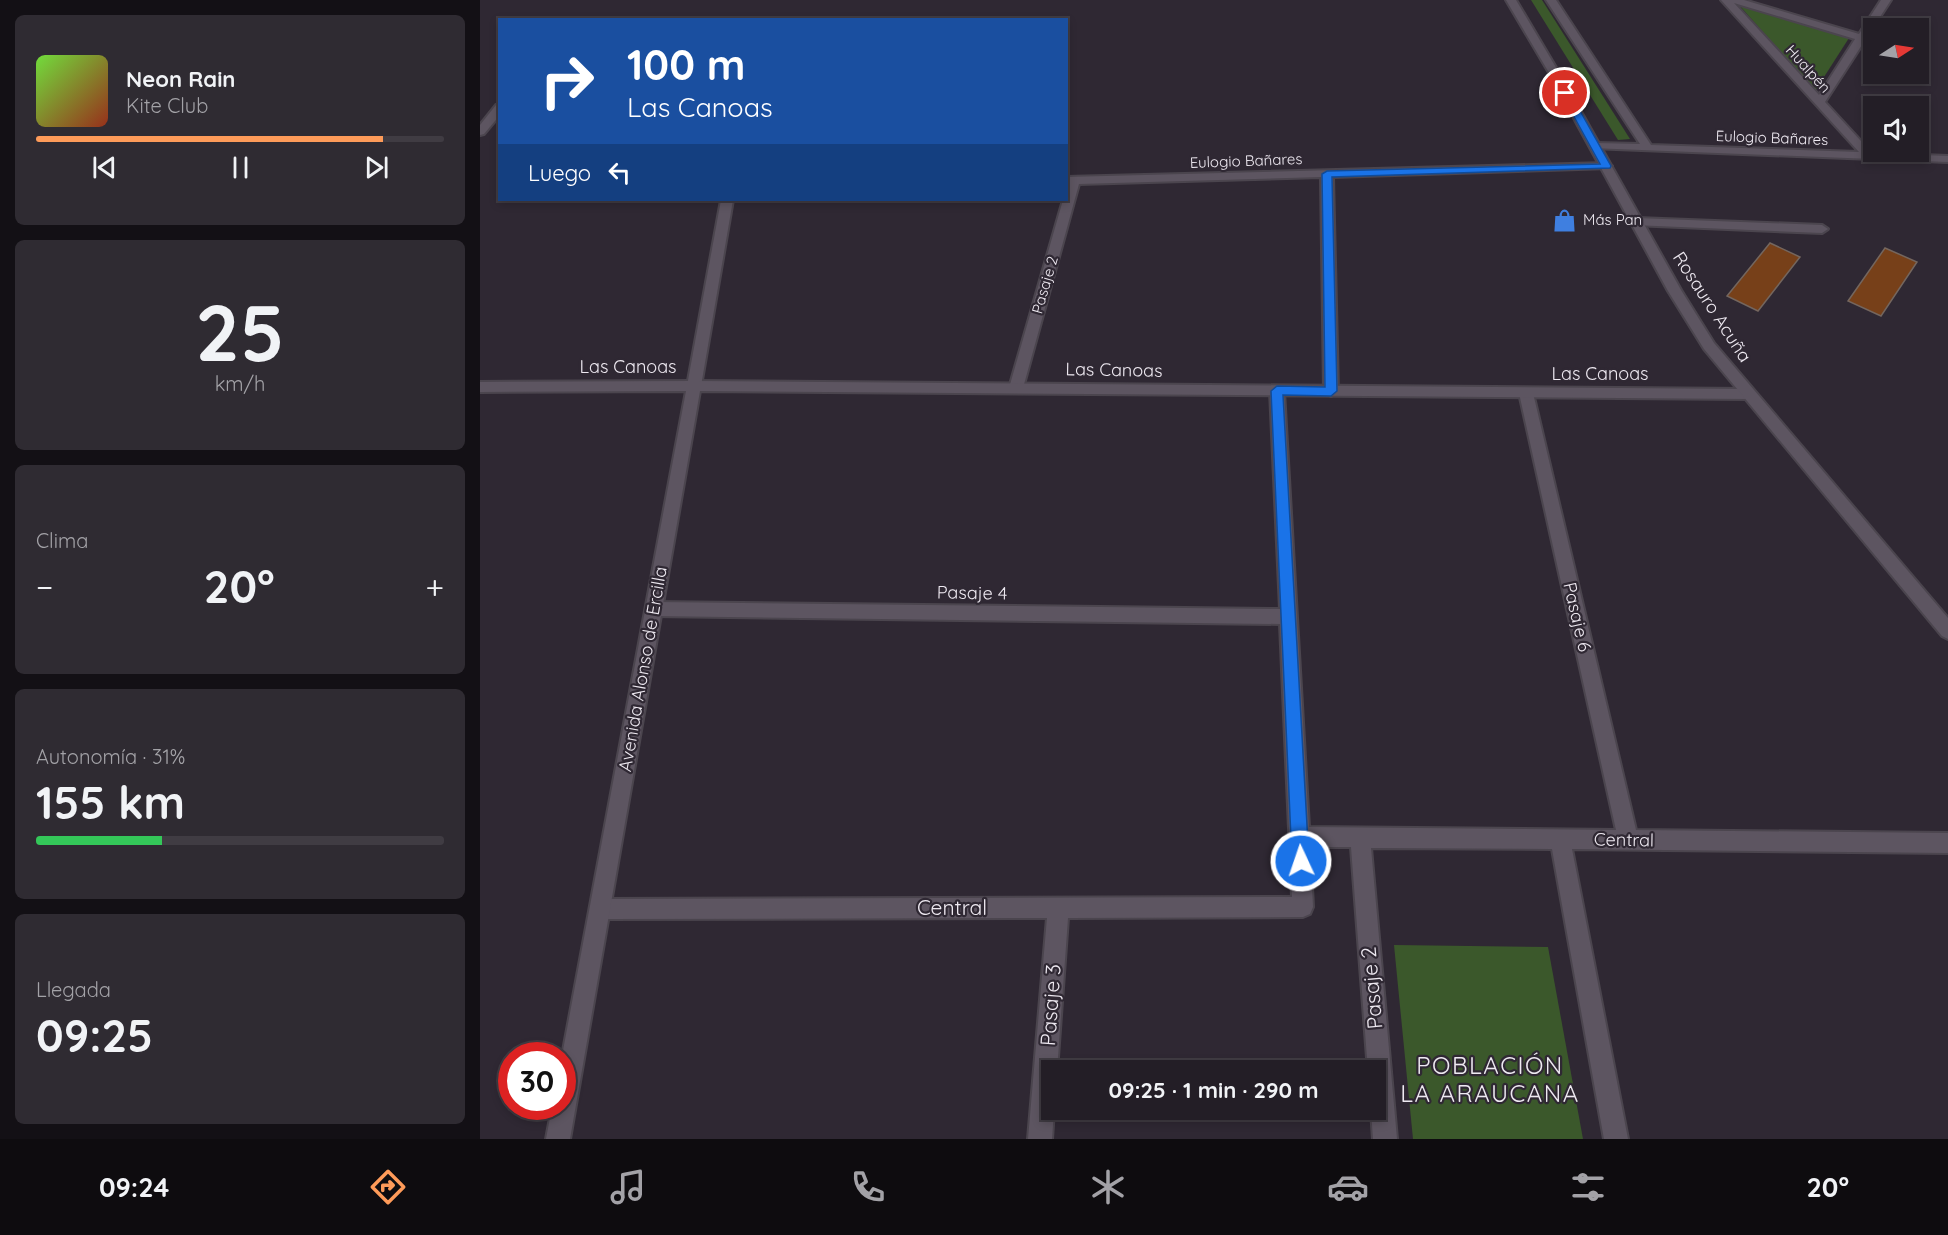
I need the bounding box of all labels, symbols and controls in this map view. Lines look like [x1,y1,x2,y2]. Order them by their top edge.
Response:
north arrow [1863,18,1929,84]
map controls [1863,18,1929,162]
text: 100 m [627,38,745,91]
street label: Hualpén [1782,41,1835,97]
icon: right [528,42,606,120]
text: Neon Rain [126,65,235,93]
pin [1539,67,1590,118]
icon: arrive [1548,76,1581,109]
text: Las Canoas [627,90,773,124]
text: Kite Club [126,93,208,118]
button: sound [1863,96,1929,162]
street label: Eulogio Bañares [1715,126,1829,149]
street label: Eulogio Bañares [1189,149,1303,172]
icon: previous [88,151,121,184]
icon: pause [224,151,257,184]
icon: next [360,151,393,184]
icon: left [603,156,636,189]
text: Luego [528,159,591,187]
shop icon: Más Pan [1552,207,1578,233]
place label: Más Pan [1583,210,1642,229]
street label: Rosauro Acuña [1668,247,1757,366]
street label: Pasaje 2 [1027,254,1062,316]
text: 25 [195,283,285,381]
street label: Las Canoas [579,355,677,378]
street label: Las Canoas [1065,357,1163,382]
street label: Las Canoas [1551,362,1649,385]
text: km/h [215,371,265,396]
text: Clima [36,528,88,553]
text: 20° [204,558,275,614]
street label: Avenida Alonso de Ercilla [613,565,672,773]
text: − [36,566,53,607]
text: + [425,566,444,607]
street label: Pasaje 4 [937,580,1007,605]
street label: Pasaje 6 [1558,580,1597,654]
text: Autonomía · 31% [36,744,185,769]
text: 155 km [36,774,185,830]
street label: Central [1594,827,1654,852]
position arrow [1269,829,1333,893]
street label: Central [917,894,987,920]
street label: Pasaje 2 [1354,946,1388,1030]
street label: Pasaje 3 [1034,963,1066,1047]
text: Llegada [36,977,111,1002]
text: 09:25 [36,1007,153,1063]
speed limit sign: 30 [498,1042,576,1120]
district label: POBLACIÓN LA ARAUCANA [1400,1050,1580,1108]
text: 09:25 · 1 min · 290 m [1109,1076,1318,1104]
icon: directions [367,1166,409,1208]
icon: music [607,1166,649,1208]
icon: phone [847,1166,889,1208]
icon: climate [1087,1166,1129,1208]
icon: car [1327,1166,1369,1208]
icon: filters [1567,1166,1609,1208]
text: 09:24 [99,1170,169,1204]
text: 20° [1806,1170,1849,1204]

